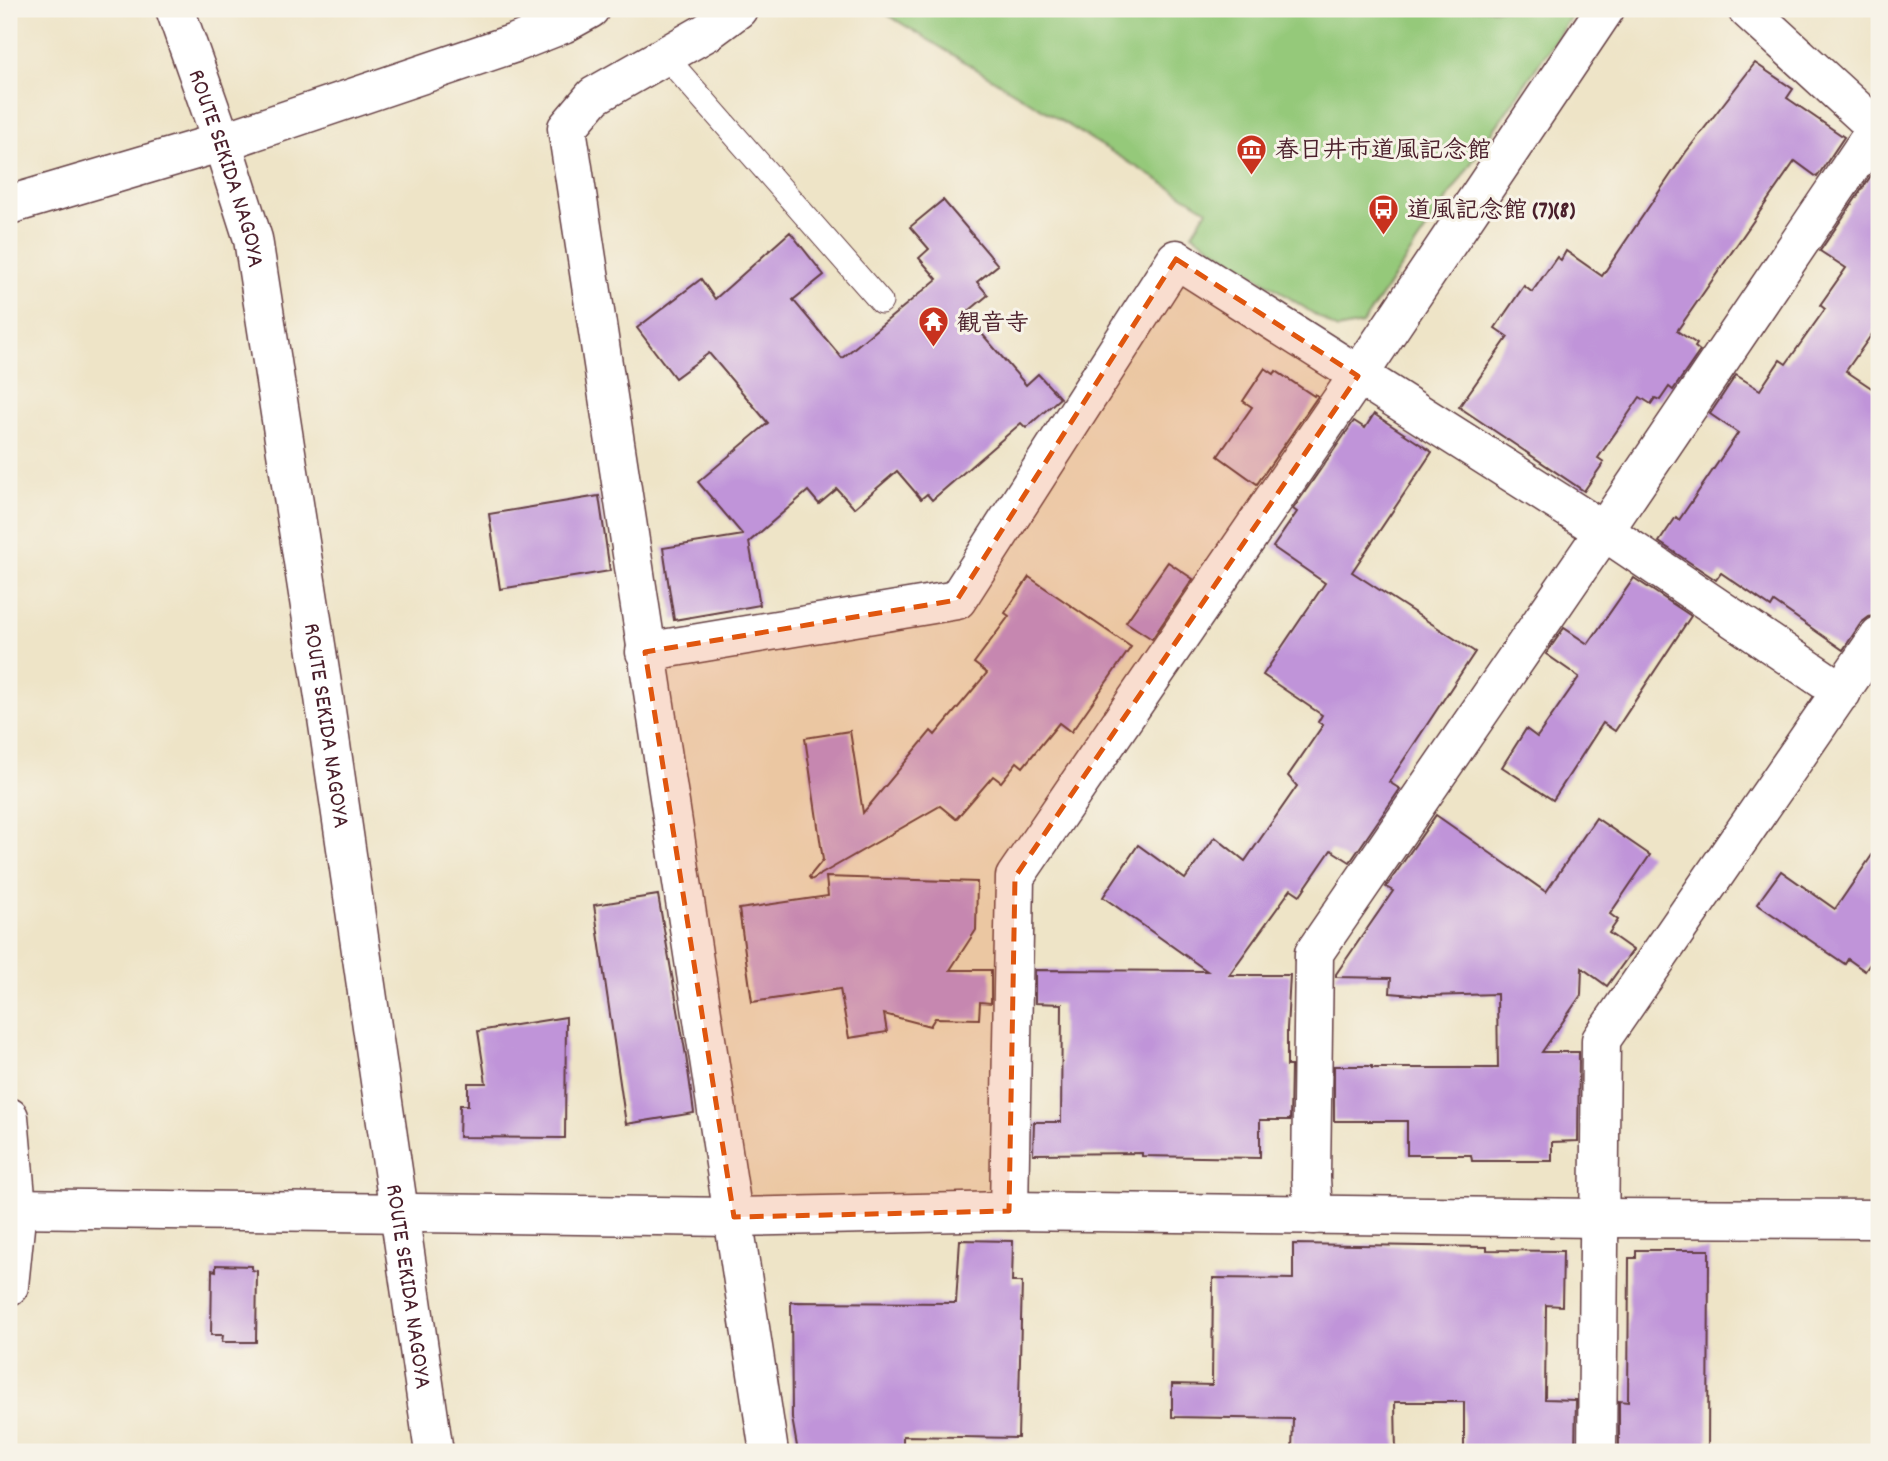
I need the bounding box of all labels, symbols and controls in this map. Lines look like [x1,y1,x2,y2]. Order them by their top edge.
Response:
street label: ROUTE SEKIDA NAGOYA [178,65,271,270]
museum icon: 春日井市道風記念館 [1235,132,1269,176]
place label: 春日井市道風記念館 [1275,135,1491,169]
bus stop icon: 道風記念館 (7)(8) [1367,192,1401,236]
place label: 道風記念館 (7)(8) [1407,195,1575,229]
temple icon: 観音寺 [917,305,951,349]
place label: 観音寺 [957,308,1029,342]
street label: ROUTE SEKIDA NAGOYA [293,621,357,831]
street label: ROUTE SEKIDA NAGOYA [375,1182,439,1392]

